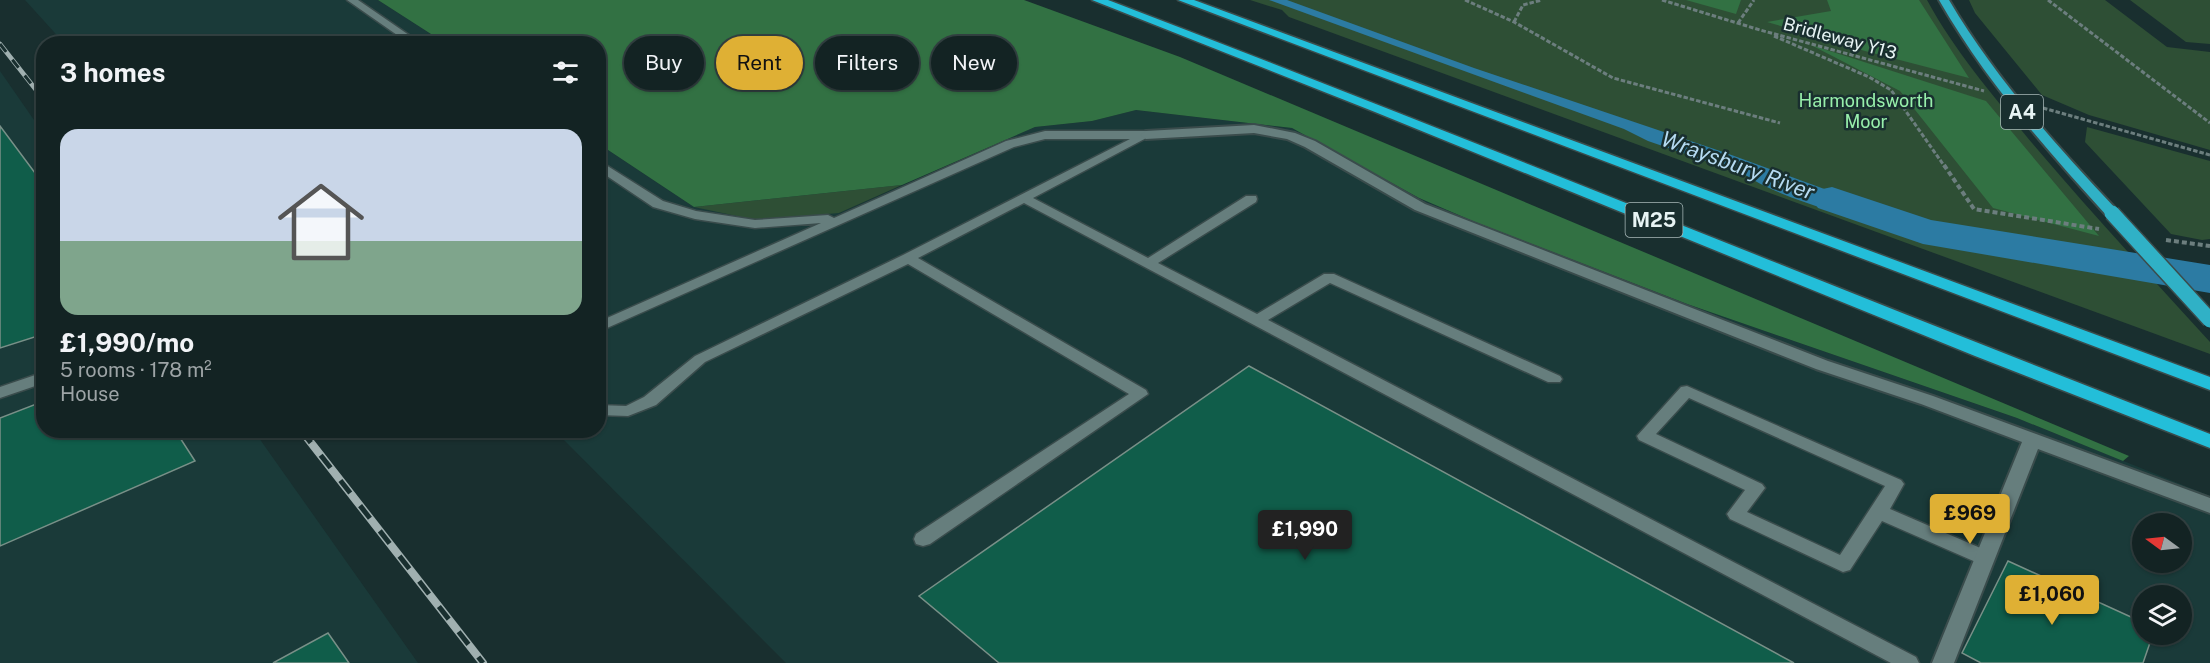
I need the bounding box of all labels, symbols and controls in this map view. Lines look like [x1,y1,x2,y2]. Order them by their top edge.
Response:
street label: Bridleway Y13 [1781,13,1899,63]
chip: Buy [624,36,704,90]
chip: Rent [716,36,803,90]
chip: Filters [815,36,919,90]
chip: New [931,36,1017,90]
icon: filters [549,56,582,89]
text: 3 homes [60,57,165,88]
park label: Harmondsworth Moor [1799,90,1933,132]
road number: A4 [2001,95,2043,129]
water label: Wraysbury River [1658,125,1819,205]
icon: home [267,168,375,276]
road number: M25 [1626,203,1682,237]
text: £1,990/mo [60,327,194,358]
text: 5 rooms · 178 m² [60,358,212,382]
text: House [60,382,120,406]
pin: £969 [1934,494,2006,545]
text: £969 [1944,501,1996,525]
pin: £1,990 [1256,510,1354,561]
north arrow [2132,513,2192,573]
map controls [2132,513,2192,645]
text: £1,990 [1272,517,1338,541]
pin: £1,060 [2003,575,2101,626]
text: £1,060 [2019,582,2085,606]
button: layers [2132,585,2192,645]

